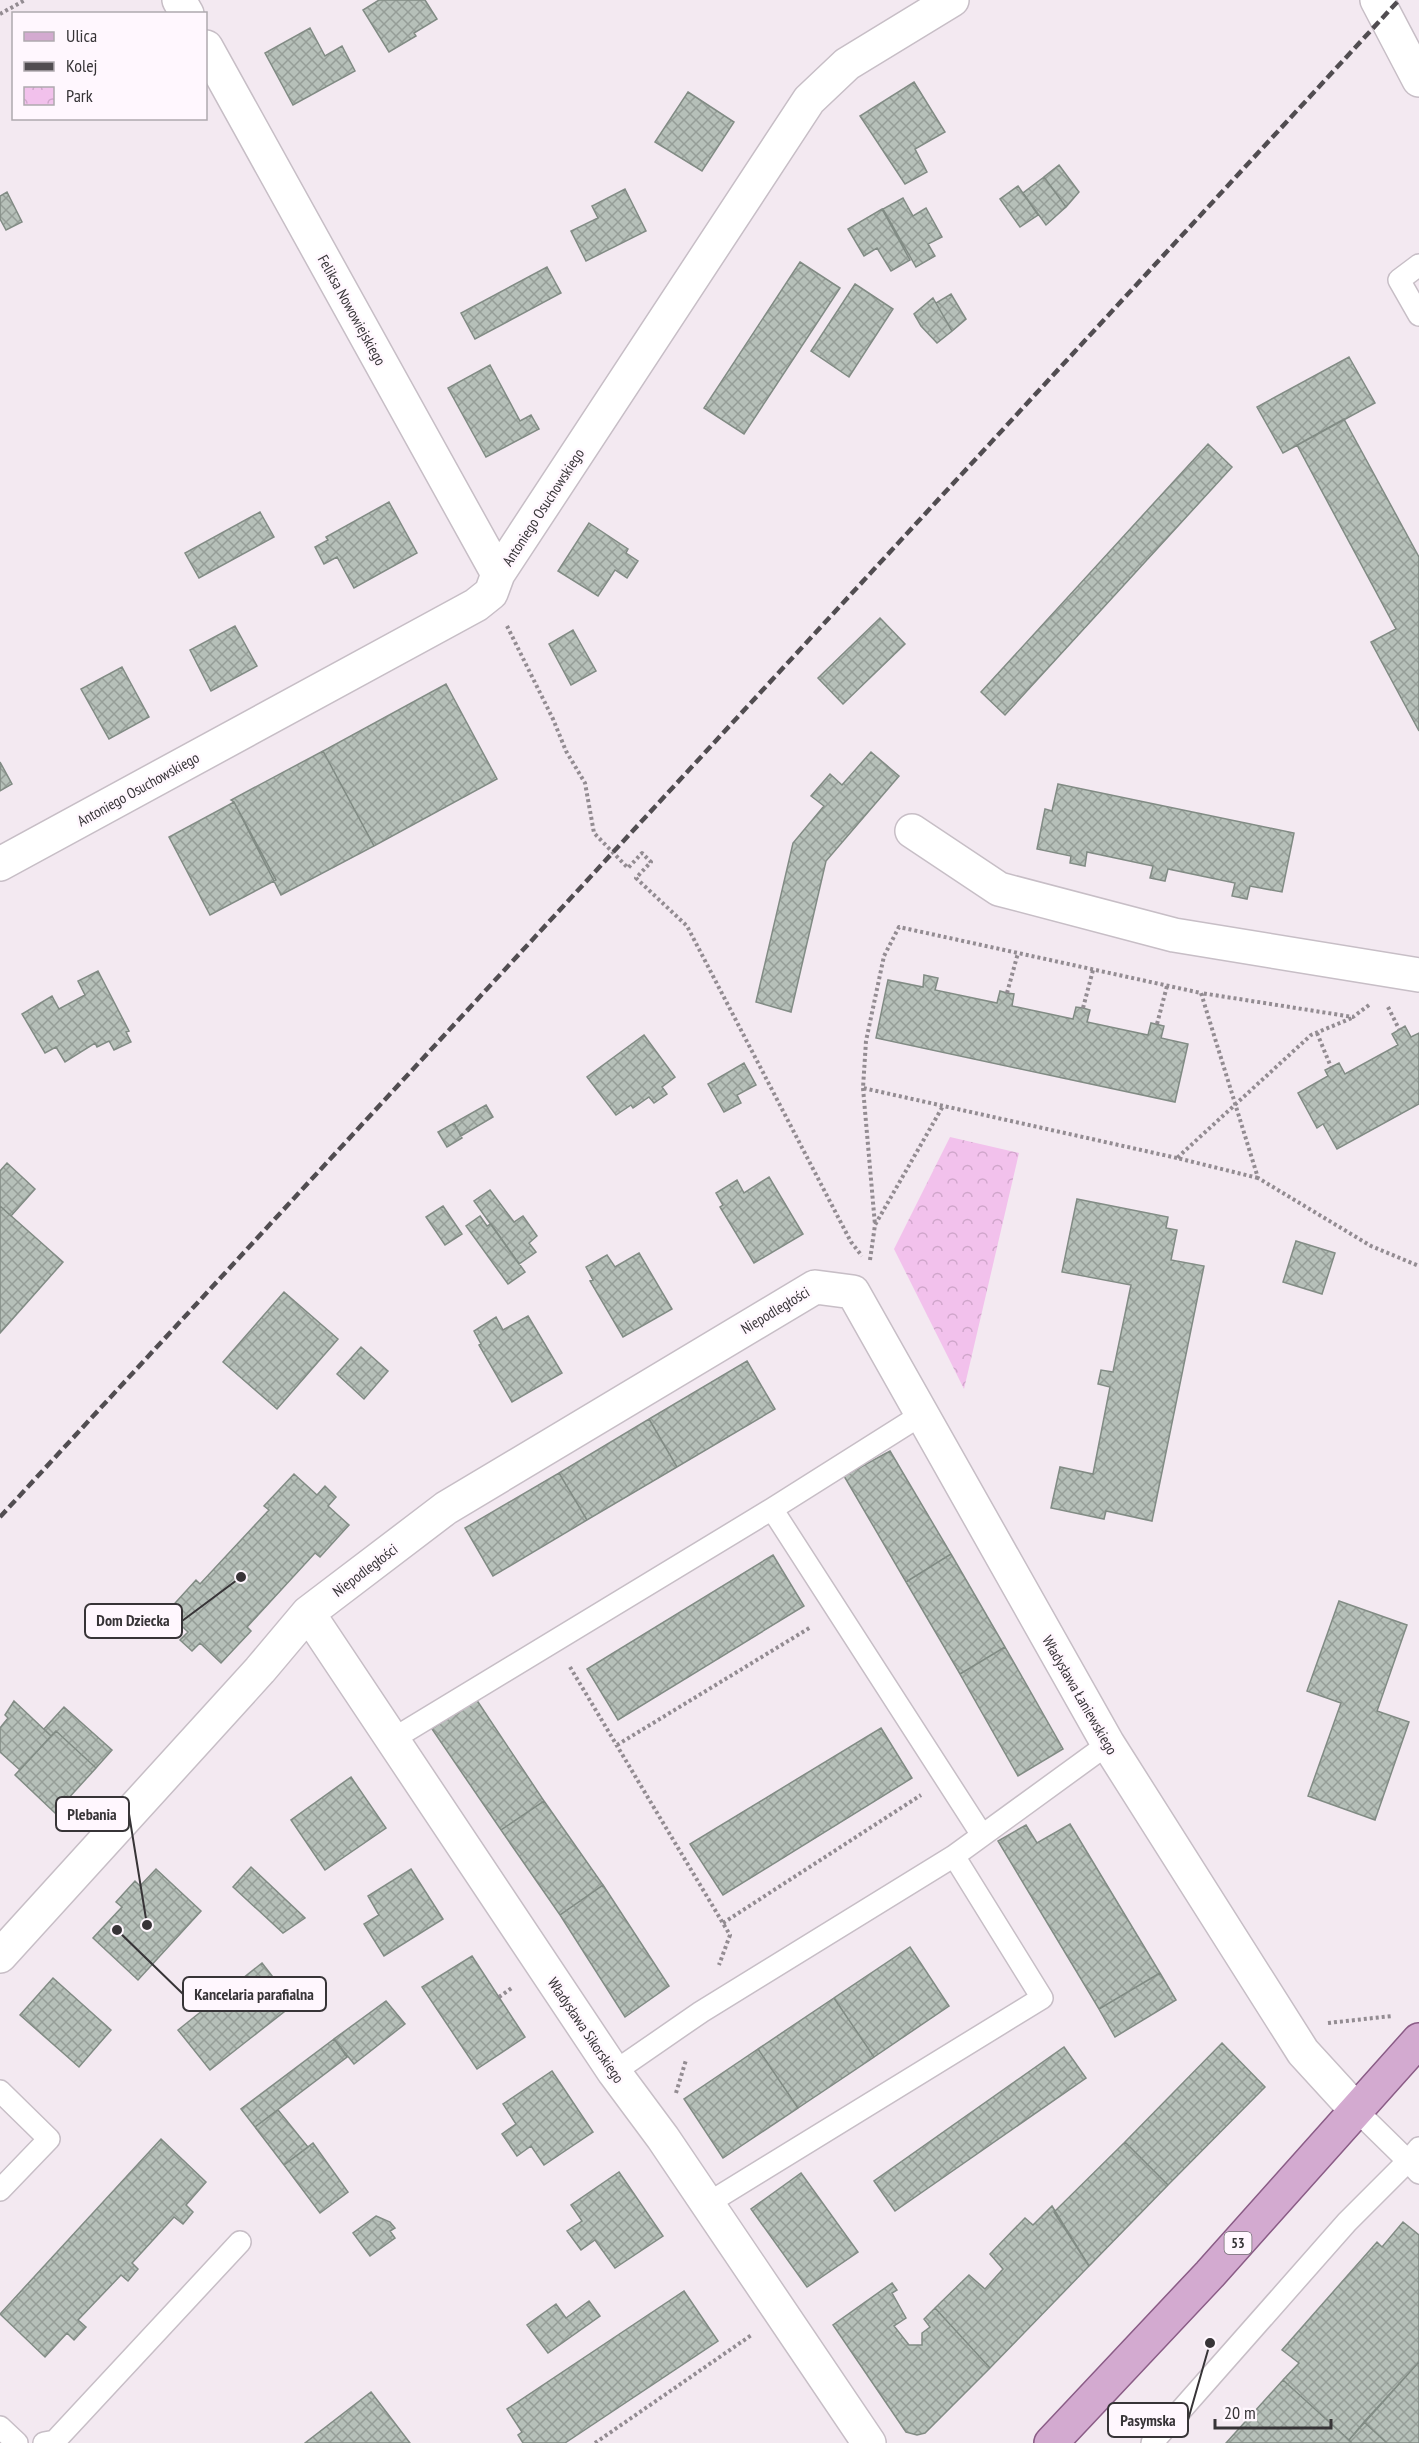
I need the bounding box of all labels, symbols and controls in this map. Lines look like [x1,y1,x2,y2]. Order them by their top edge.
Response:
legend [12,12,207,120]
text: Ulica [66,24,97,47]
text: Kolej [66,54,97,77]
text: Park [66,84,93,107]
street label: Feliksa Nowowiejskiego [314,251,390,369]
street label: Antoniego Osuchowskiego [498,445,588,569]
street label: Antoniego Osuchowskiego [74,748,202,830]
street label: Niepodległości [737,1282,813,1338]
street label: Niepodległości [329,1539,401,1601]
callout: Dom Dziecka [85,1604,182,1638]
text: Dom Dziecka [96,1610,170,1630]
street label: Władysława Łaniewskiego [1038,1632,1122,1758]
callout: Plebania [56,1797,129,1831]
text: Plebania [67,1804,117,1824]
street label: Władysława Sikorskiego [544,1974,628,2086]
callout: Kancelaria parafialna [183,1977,326,2011]
text: Kancelaria parafialna [194,1984,314,2004]
road number: 53 [1224,2232,1252,2254]
scale bar [1215,2392,1330,2430]
text: 20 m [1224,2401,1256,2424]
callout: Pasymska [1108,2403,1188,2437]
text: Pasymska [1120,2410,1176,2430]

